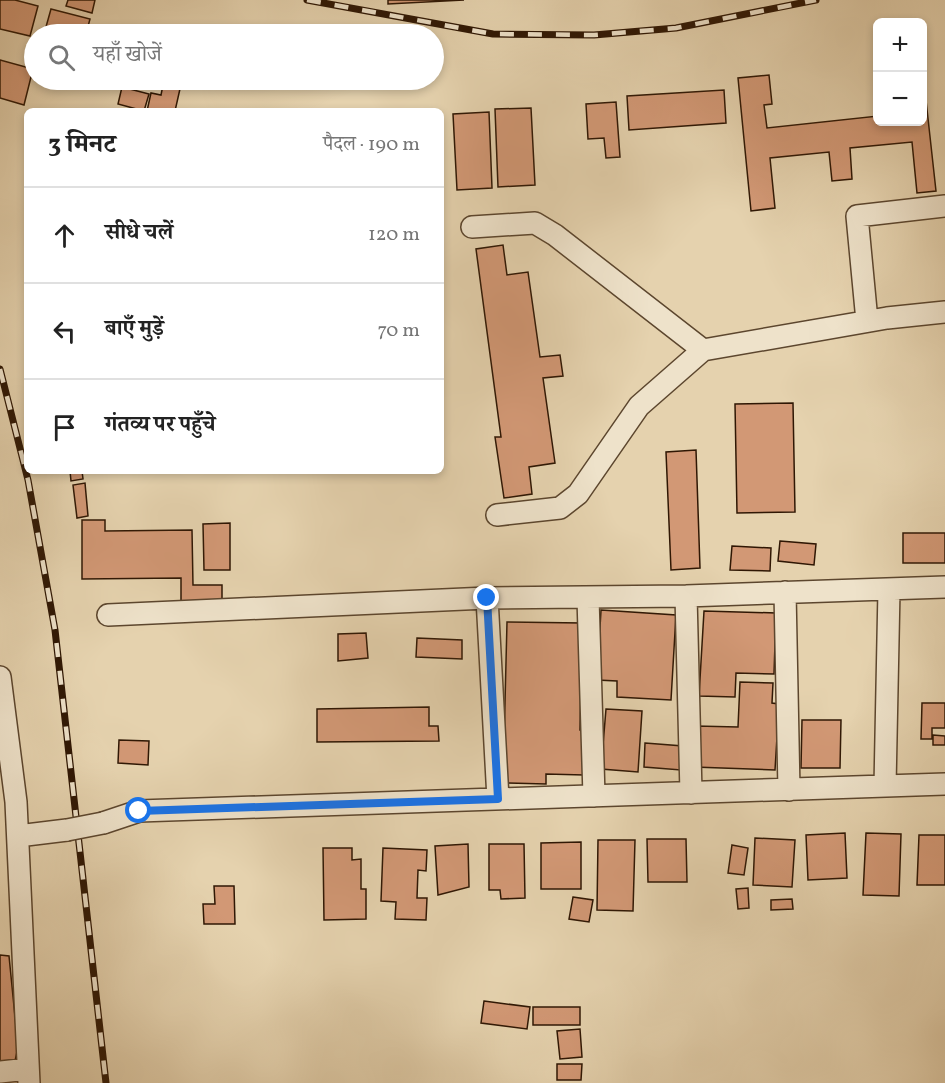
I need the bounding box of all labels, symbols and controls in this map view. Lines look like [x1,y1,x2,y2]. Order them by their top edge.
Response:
map controls [873,18,927,126]
button: + [873,18,927,72]
search box [24,24,444,90]
text: यहाँ खोजें [93,40,162,71]
icon: search [45,41,78,74]
button: − [873,72,927,126]
text: 3 मिनट [48,127,116,163]
text: पैदल · 190 m [323,131,420,159]
text: सीधे चलें [105,218,173,249]
icon: ahead [48,219,81,252]
text: 120 m [368,221,420,249]
text: बाएँ मुड़ें [105,314,164,345]
icon: left [48,315,81,348]
text: 70 m [377,317,420,345]
text: गंतव्य पर पहुँचे [105,410,216,441]
icon: arrive [48,411,81,444]
route end [473,584,499,610]
route start [125,797,151,823]

